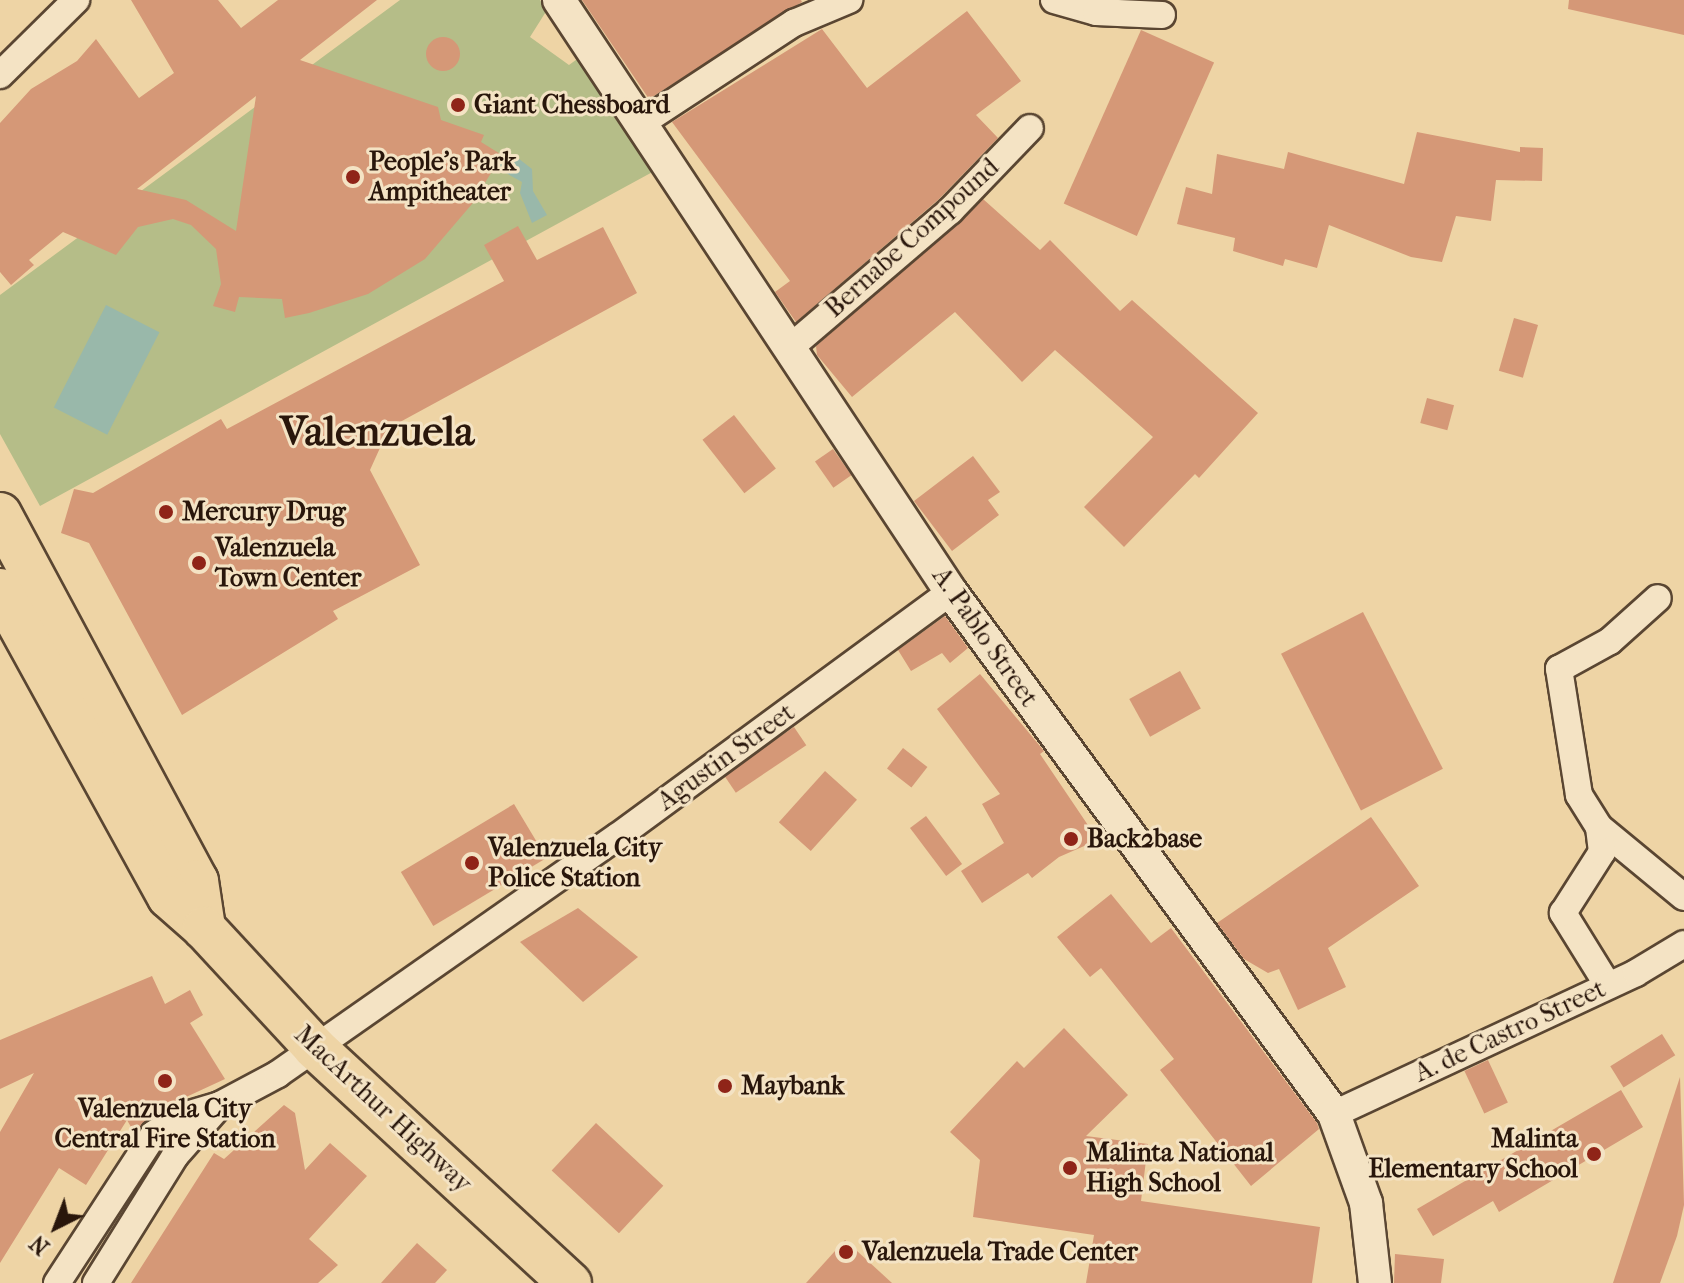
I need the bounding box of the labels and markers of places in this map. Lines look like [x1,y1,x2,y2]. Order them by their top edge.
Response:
place label: Giant Chessboard [474,89,670,121]
marker: Giant Chessboard [449,96,467,114]
place label: People's Park Ampitheater [369,146,516,208]
marker: People's Park Ampitheater [344,168,362,186]
place label: Mercury Drug [182,496,346,528]
marker: Mercury Drug [157,503,175,521]
place label: Valenzuela Town Center [215,532,361,594]
marker: Valenzuela Town Center [190,554,208,572]
place label: Back2base [1087,823,1202,855]
marker: Back2base [1062,830,1080,848]
place label: Valenzuela City Police Station [488,832,662,894]
marker: Valenzuela City Police Station [463,854,481,872]
place label: Maybank [741,1070,844,1102]
marker: Valenzuela City Central Fire Station [156,1072,174,1090]
marker: Maybank [716,1077,734,1095]
place label: Valenzuela City Central Fire Station [55,1093,275,1154]
place label: Malinta Elementary School [1369,1123,1578,1184]
place label: Malinta National High School [1086,1137,1274,1198]
marker: Malinta Elementary School [1585,1145,1603,1163]
marker: Malinta National High School [1061,1159,1079,1177]
place label: Valenzuela Trade Center [862,1236,1138,1268]
marker: Valenzuela Trade Center [837,1243,855,1261]

